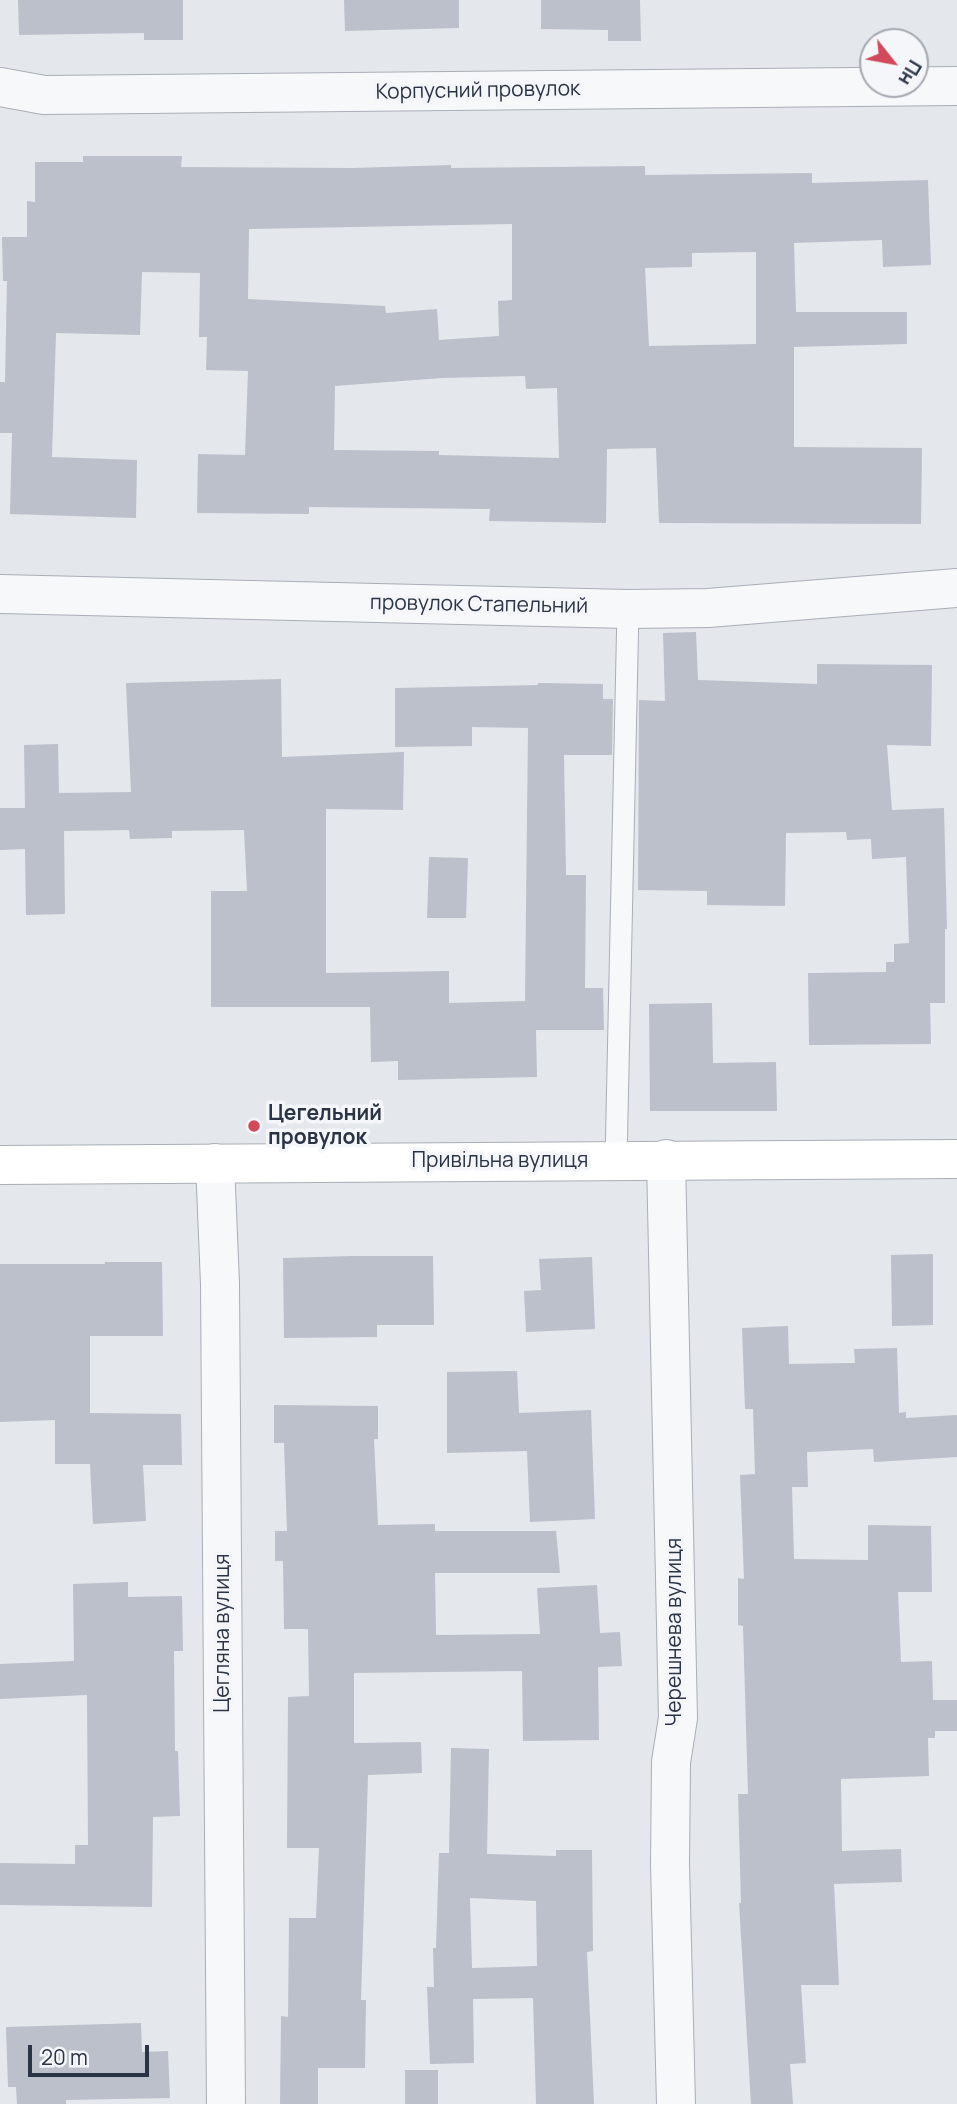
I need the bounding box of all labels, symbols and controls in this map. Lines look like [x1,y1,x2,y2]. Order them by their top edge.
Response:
north arrow [859,28,929,98]
text: Пн [893,55,928,90]
street label: Корпусний провулок [375,77,581,105]
street label: провулок Стапельний [370,590,588,620]
place label: Цегельний провулок [268,1101,382,1151]
marker: Цегельний провулок [246,1118,262,1134]
street label: Привільна вулиця [412,1148,588,1174]
street label: Черешнева вулиця [662,1538,688,1726]
street label: Цегляна вулиця [210,1553,236,1713]
scale bar [32,2030,152,2074]
text: 20 m [41,2043,88,2071]

